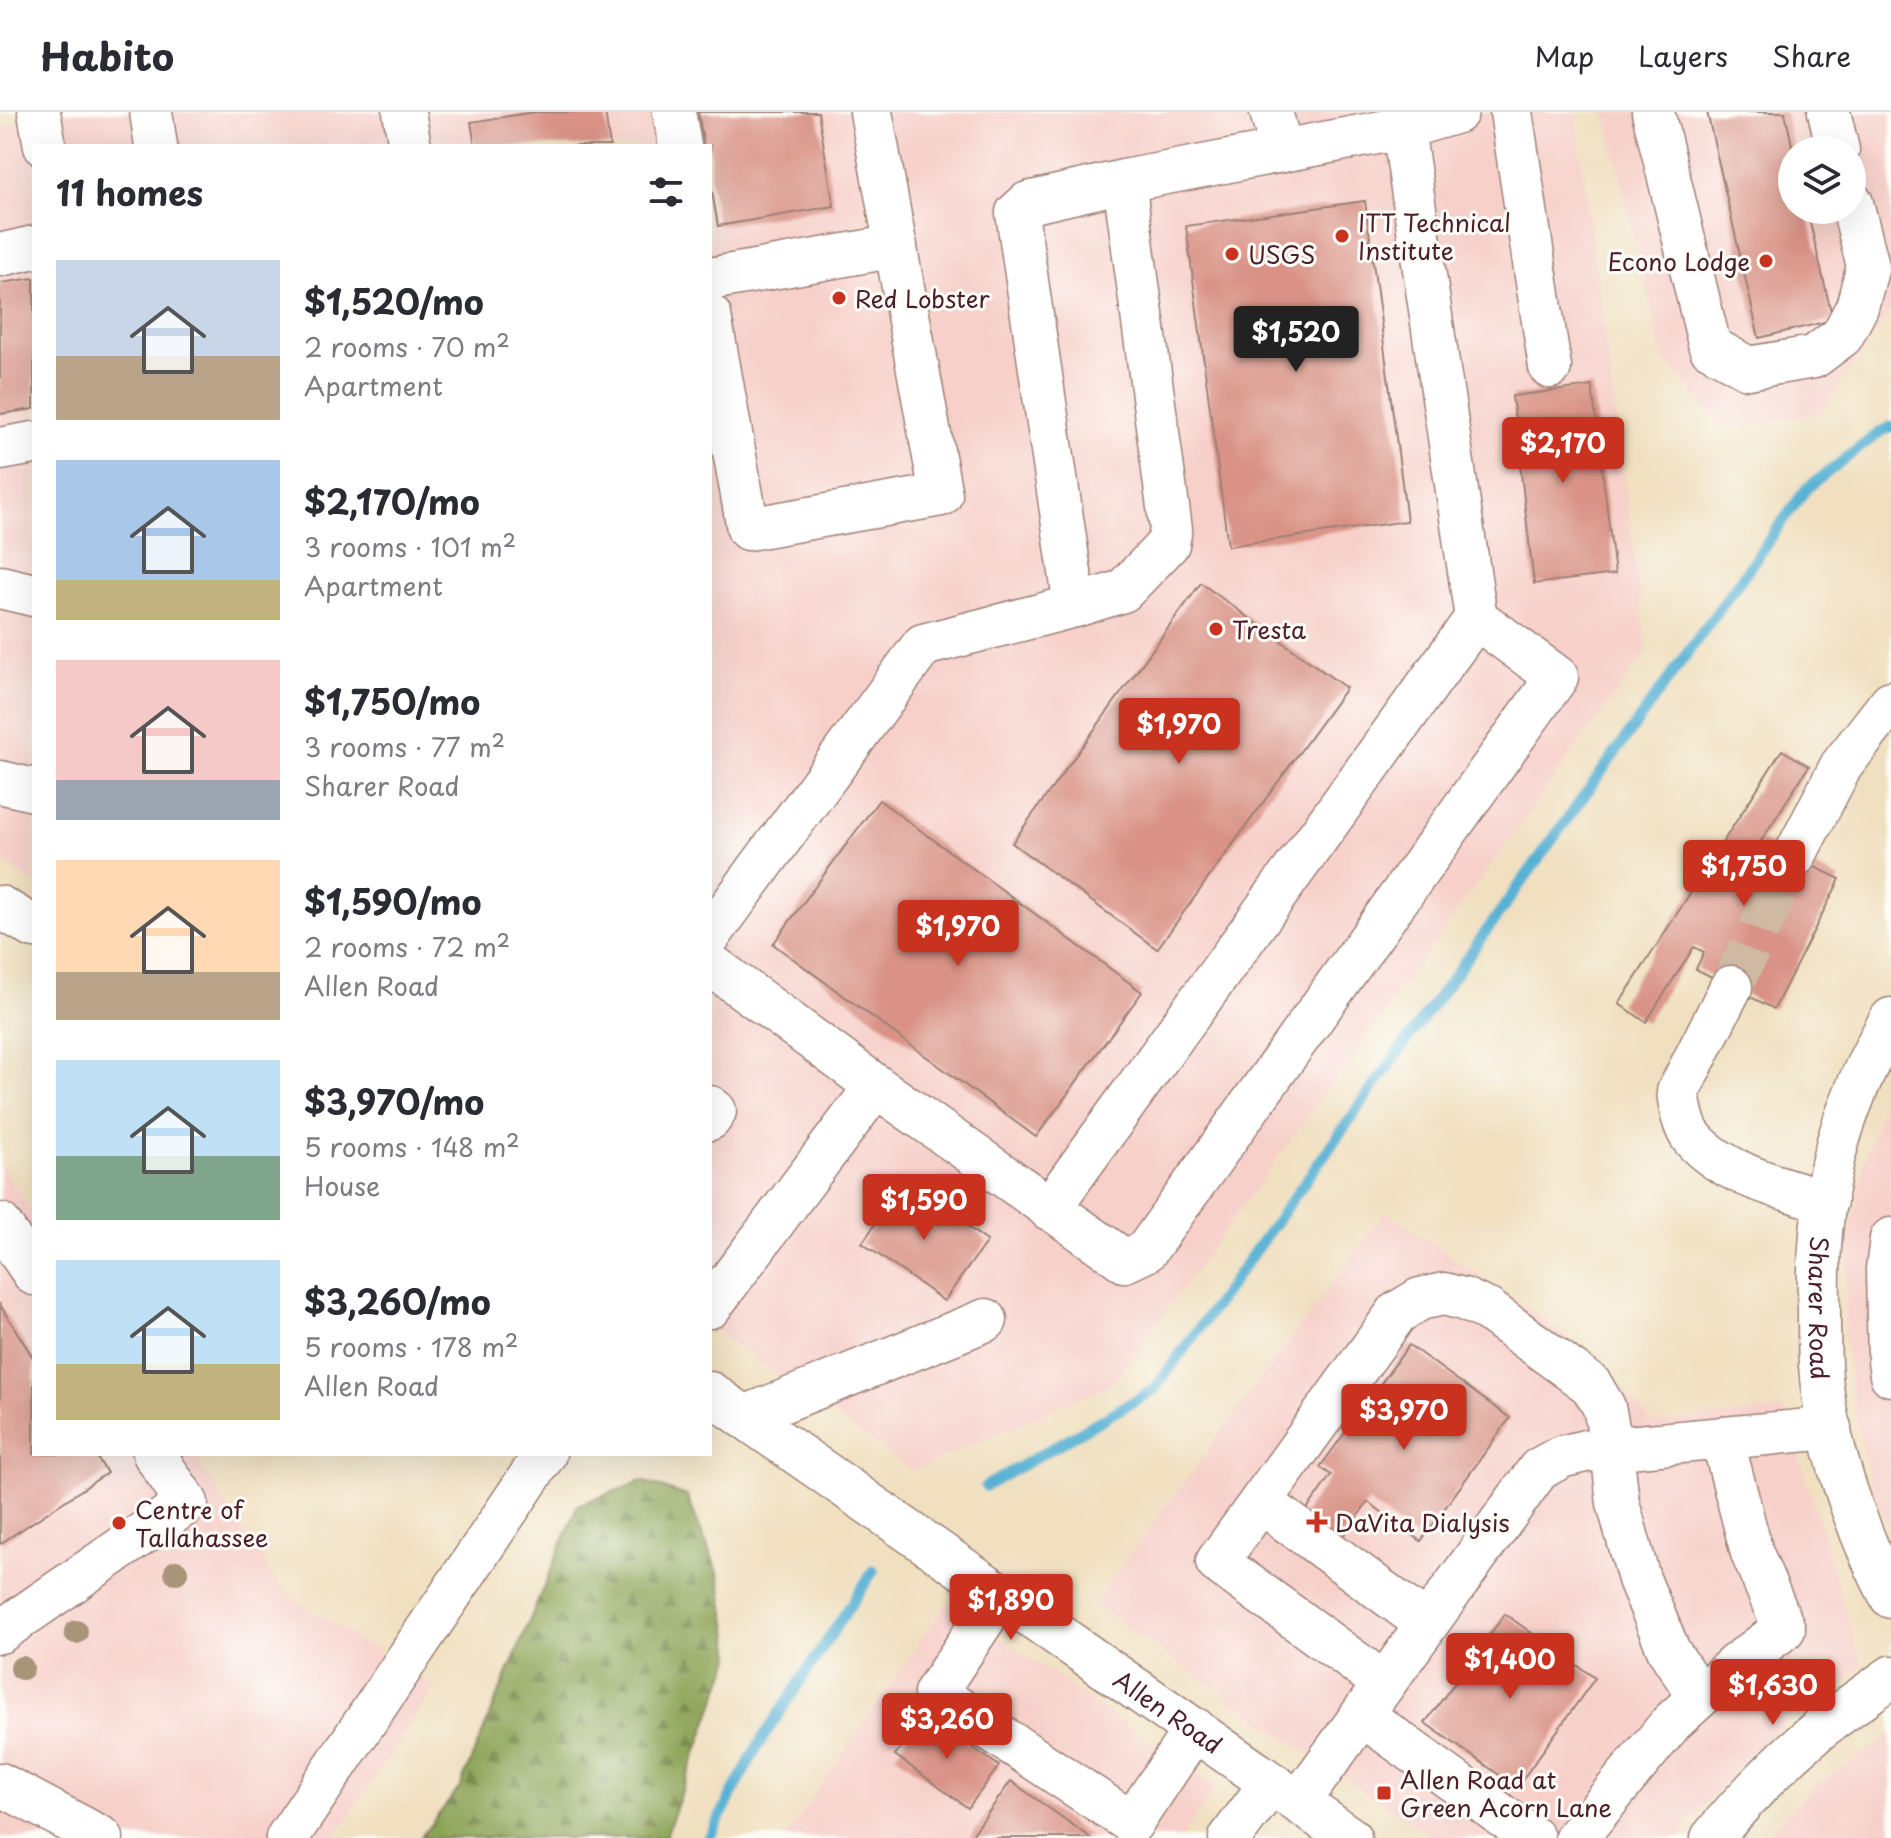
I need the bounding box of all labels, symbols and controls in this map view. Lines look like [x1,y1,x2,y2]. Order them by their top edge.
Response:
text: Habito [40,27,174,84]
text: Map [1534,34,1594,77]
text: Layers [1638,34,1728,77]
text: Share [1772,34,1851,77]
map controls [1778,136,1866,224]
button: layers [1778,136,1866,224]
text: 11 homes [56,166,203,218]
icon: filters [644,170,688,214]
place label: ITT Technical Institute [1358,204,1511,268]
marker: ITT Technical Institute [1333,227,1351,245]
place label: USGS [1248,236,1315,272]
place label: Econo Lodge [1607,243,1750,279]
marker: USGS [1223,245,1241,263]
marker: Econo Lodge [1757,252,1775,270]
text: $1,520/mo [304,275,484,327]
place label: Red Lobster [855,280,990,316]
marker: Red Lobster [830,289,848,307]
icon: home [120,292,216,388]
pin: $1,520 [1231,306,1361,374]
text: $1,520 [1252,312,1340,351]
text: 2 rooms · 70 m² [304,327,510,366]
text: Apartment [304,366,443,405]
pin: $2,170 [1498,417,1628,485]
text: $2,170 [1520,423,1606,462]
text: $2,170/mo [304,475,480,527]
icon: home [120,492,216,588]
text: 3 rooms · 101 m² [304,527,516,566]
text: Apartment [304,566,443,605]
place label: Tresta [1232,611,1306,647]
marker: Tresta [1207,620,1225,638]
text: $1,750/mo [304,675,480,727]
icon: home [120,692,216,788]
pin: $1,970 [1114,698,1244,766]
text: $1,970 [1137,704,1221,743]
text: 3 rooms · 77 m² [304,727,505,766]
text: Sharer Road [304,766,460,805]
pin: $1,750 [1679,840,1809,908]
text: $1,750 [1701,846,1787,885]
text: $1,590/mo [304,875,481,927]
icon: home [120,892,216,988]
pin: $1,970 [893,900,1023,968]
text: $1,970 [916,906,1000,945]
text: 2 rooms · 72 m² [304,927,510,966]
text: Allen Road [304,966,439,1005]
text: $3,970/mo [304,1075,484,1127]
icon: home [120,1092,216,1188]
text: 5 rooms · 148 m² [304,1127,520,1166]
text: House [304,1166,380,1205]
pin: $1,590 [859,1174,989,1242]
text: $1,590 [881,1180,967,1219]
street label: Sharer Road [1801,1235,1839,1381]
text: $3,260/mo [304,1275,491,1327]
icon: home [120,1292,216,1388]
text: 5 rooms · 178 m² [304,1327,518,1366]
text: Allen Road [304,1366,439,1405]
pin: $3,970 [1339,1384,1469,1452]
text: $3,970 [1359,1390,1449,1429]
place label: Centre of Tallahassee [135,1491,268,1555]
place label: DaVita Dialysis [1335,1504,1510,1540]
marker: DaVita Dialysis [1306,1511,1328,1533]
marker: Centre of Tallahassee [110,1514,128,1532]
pin: $1,890 [946,1574,1076,1642]
text: $1,890 [968,1580,1054,1619]
pin: $1,400 [1445,1633,1575,1701]
text: $1,400 [1464,1639,1556,1678]
pin: $1,630 [1708,1659,1838,1727]
street label: Allen Road [1107,1661,1230,1762]
text: $1,630 [1728,1665,1818,1704]
pin: $3,260 [882,1693,1012,1761]
text: $3,260 [900,1699,994,1738]
place label: Allen Road at Green Acorn Lane [1400,1761,1612,1825]
marker: Allen Road at Green Acorn Lane [1375,1784,1393,1802]

